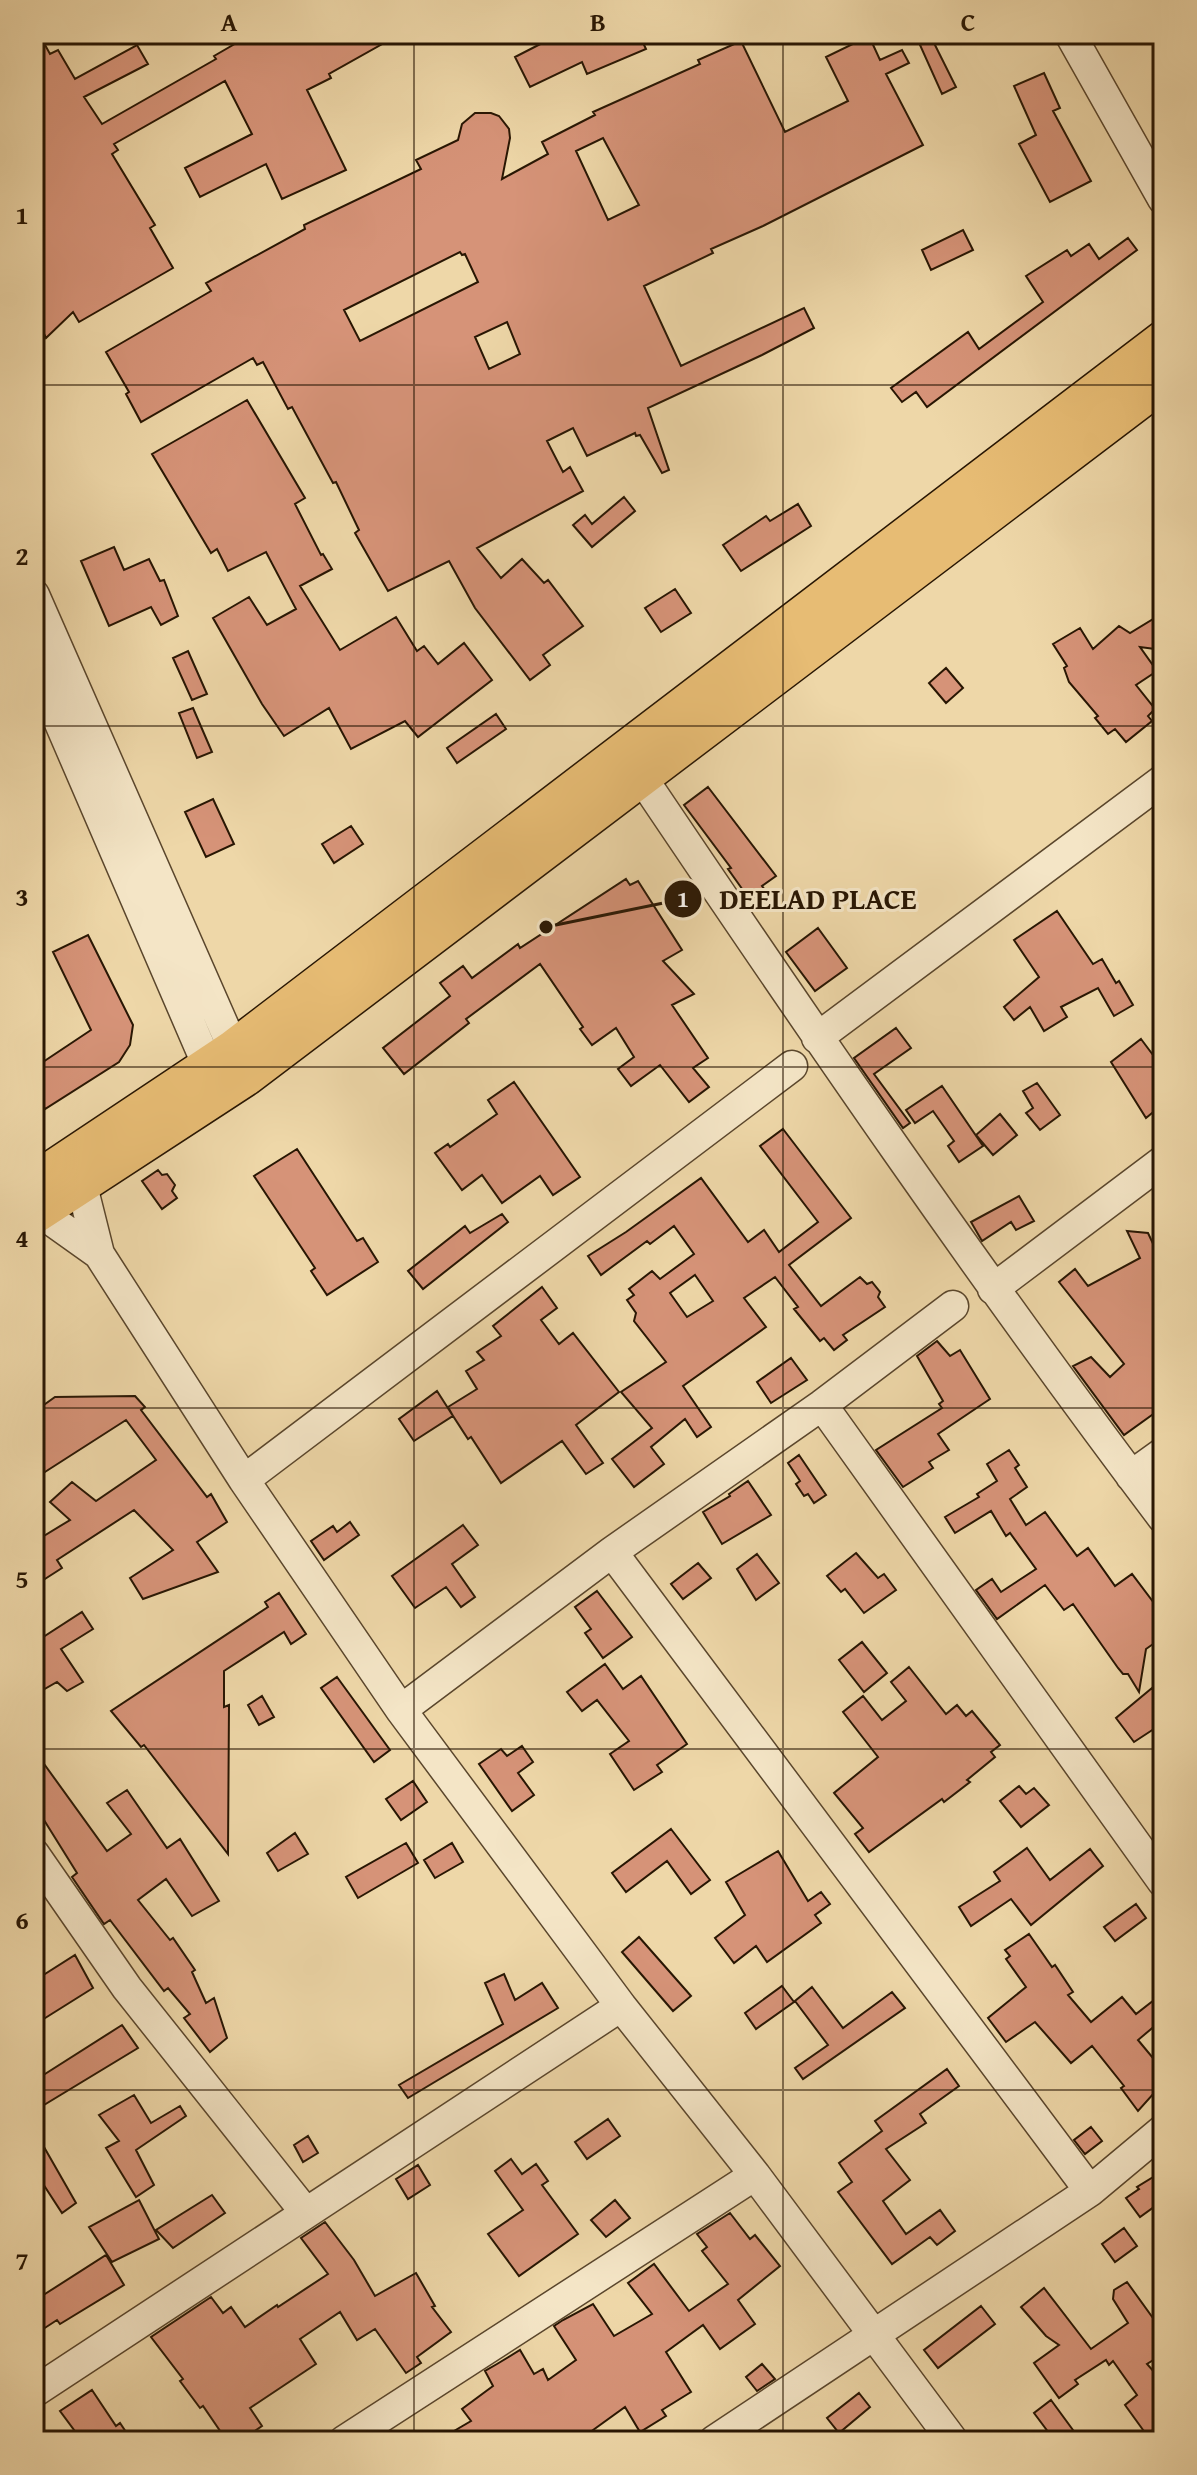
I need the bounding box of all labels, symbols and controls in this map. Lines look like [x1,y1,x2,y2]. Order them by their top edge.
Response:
text: A [221,2,238,41]
text: B [590,2,606,41]
text: C [961,2,975,41]
text: 1 [15,195,29,234]
text: 2 [15,536,29,575]
callout: DEELAD PLACE [663,872,932,926]
text: DEELAD PLACE [719,876,917,920]
text: 3 [15,877,29,916]
text: 1 [677,881,689,916]
text: 4 [15,1218,29,1257]
text: 5 [15,1559,29,1598]
text: 6 [15,1900,29,1939]
text: 7 [15,2241,29,2280]

